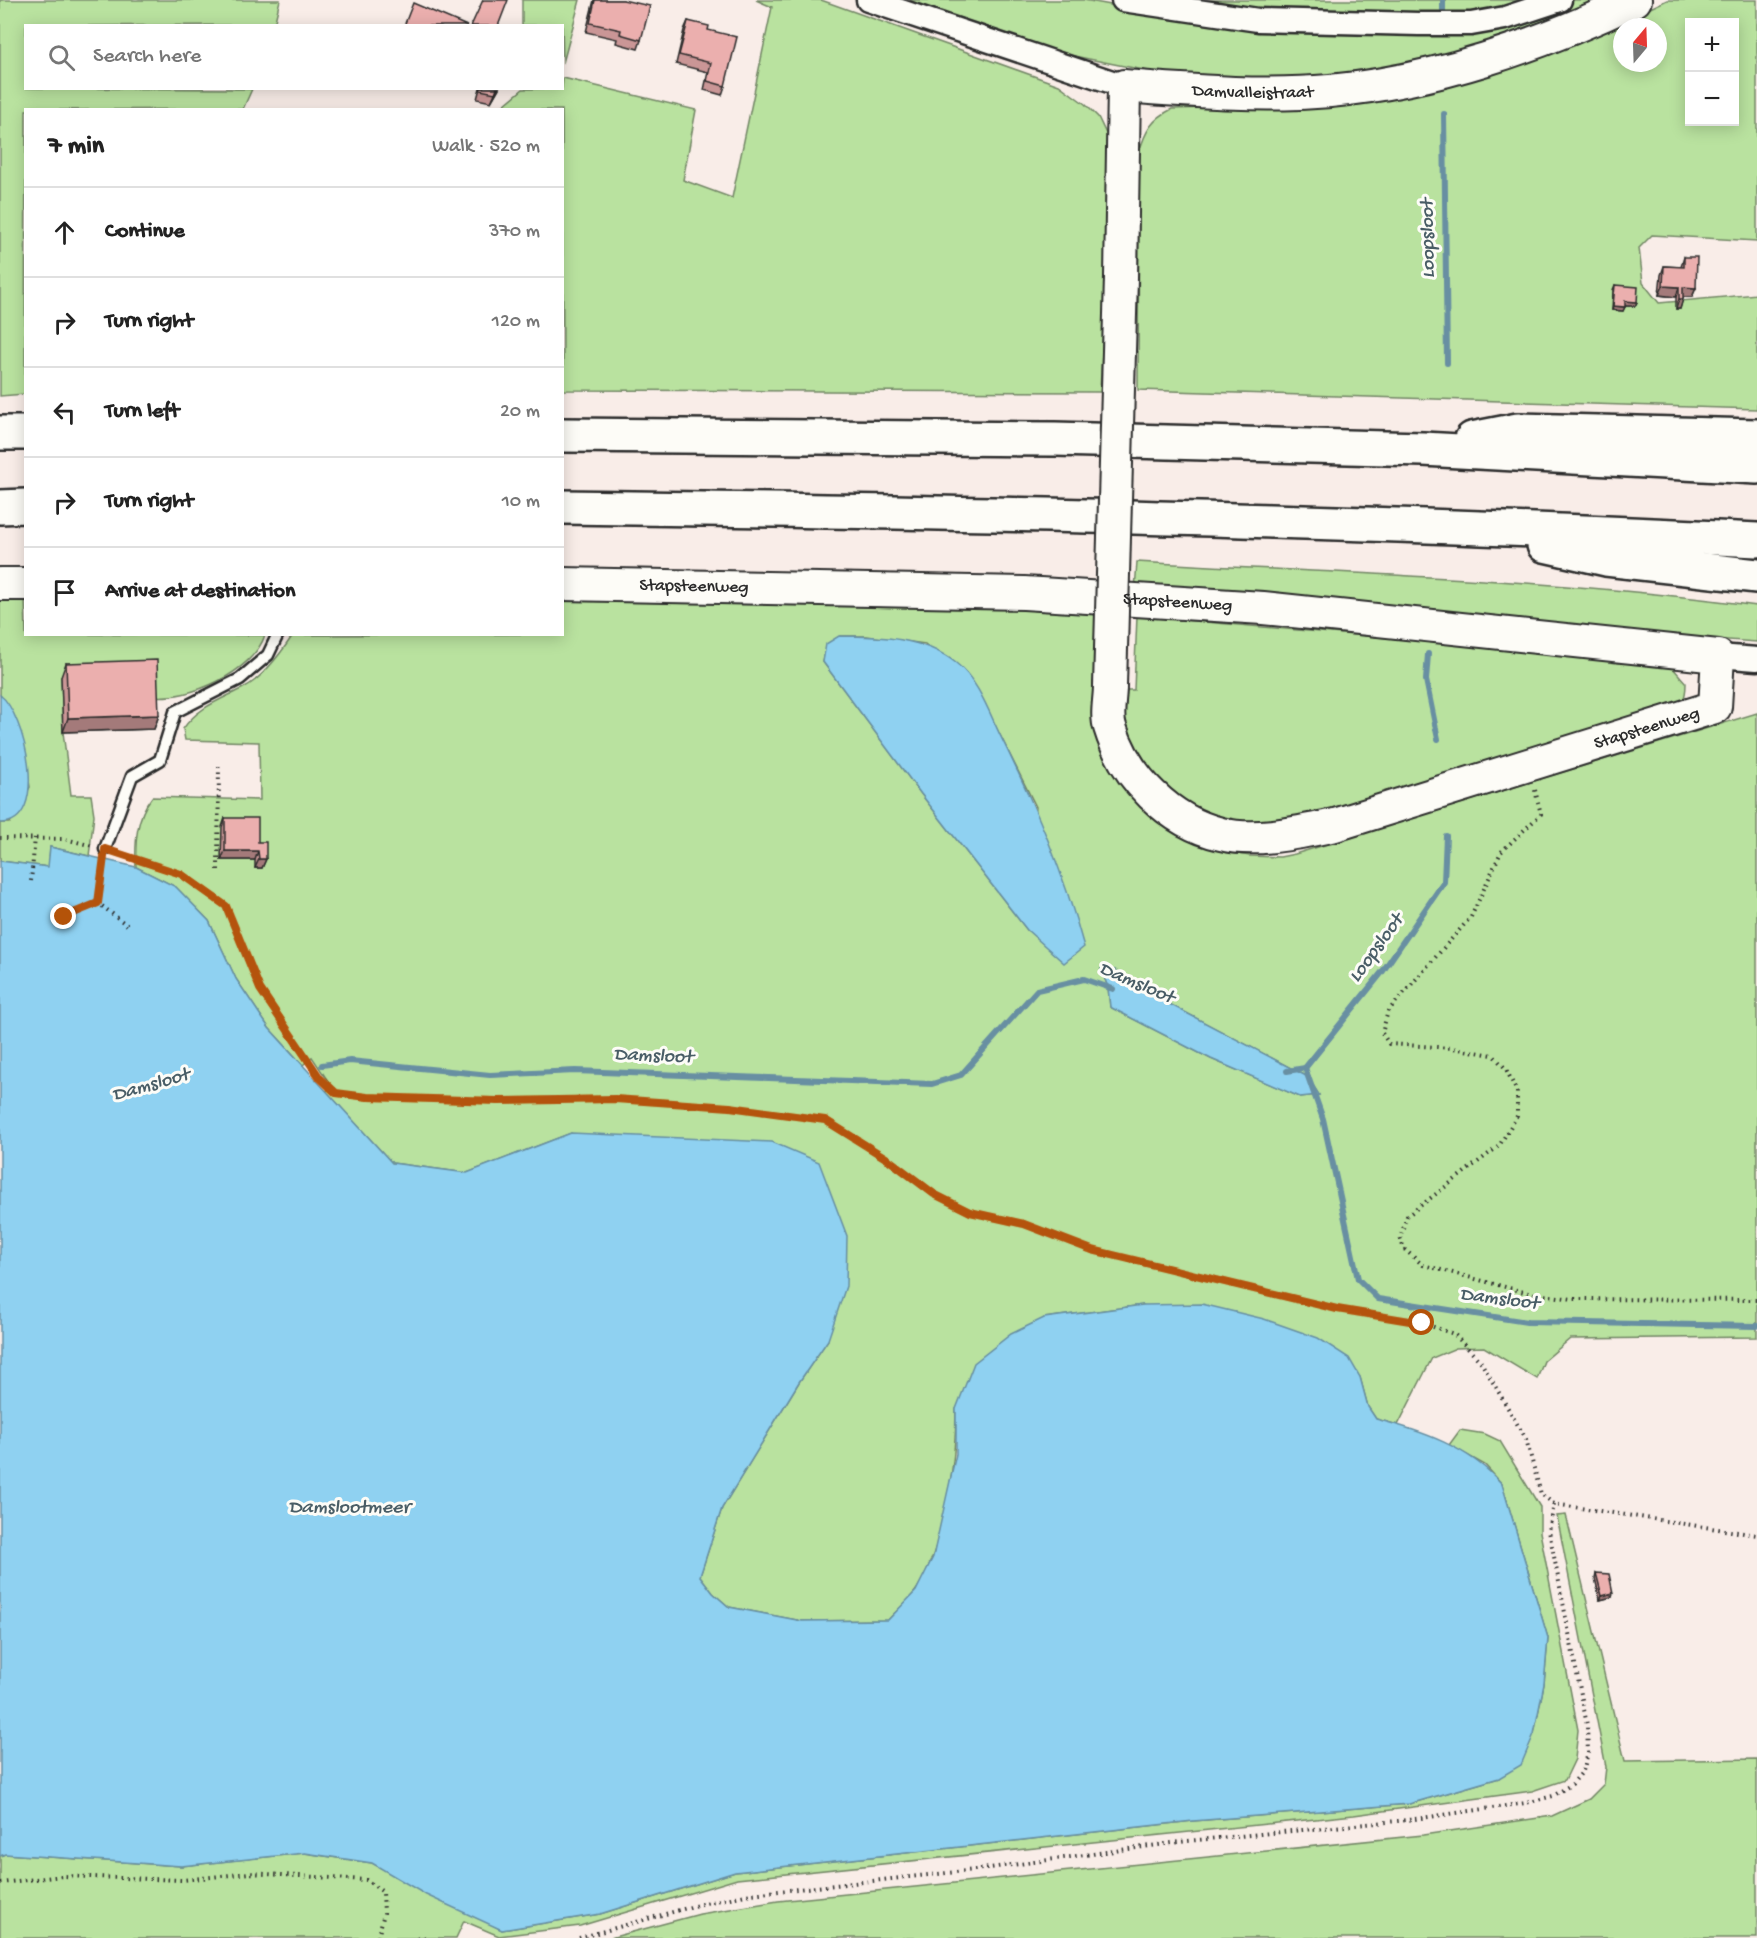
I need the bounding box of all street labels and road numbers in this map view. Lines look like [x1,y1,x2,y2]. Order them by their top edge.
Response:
street label: Damvalleistraat [1191,80,1316,104]
street label: Stapsteenweg [639,575,749,598]
street label: Stapsteenweg [1122,589,1233,617]
street label: Stapsteenweg [1592,703,1702,755]

